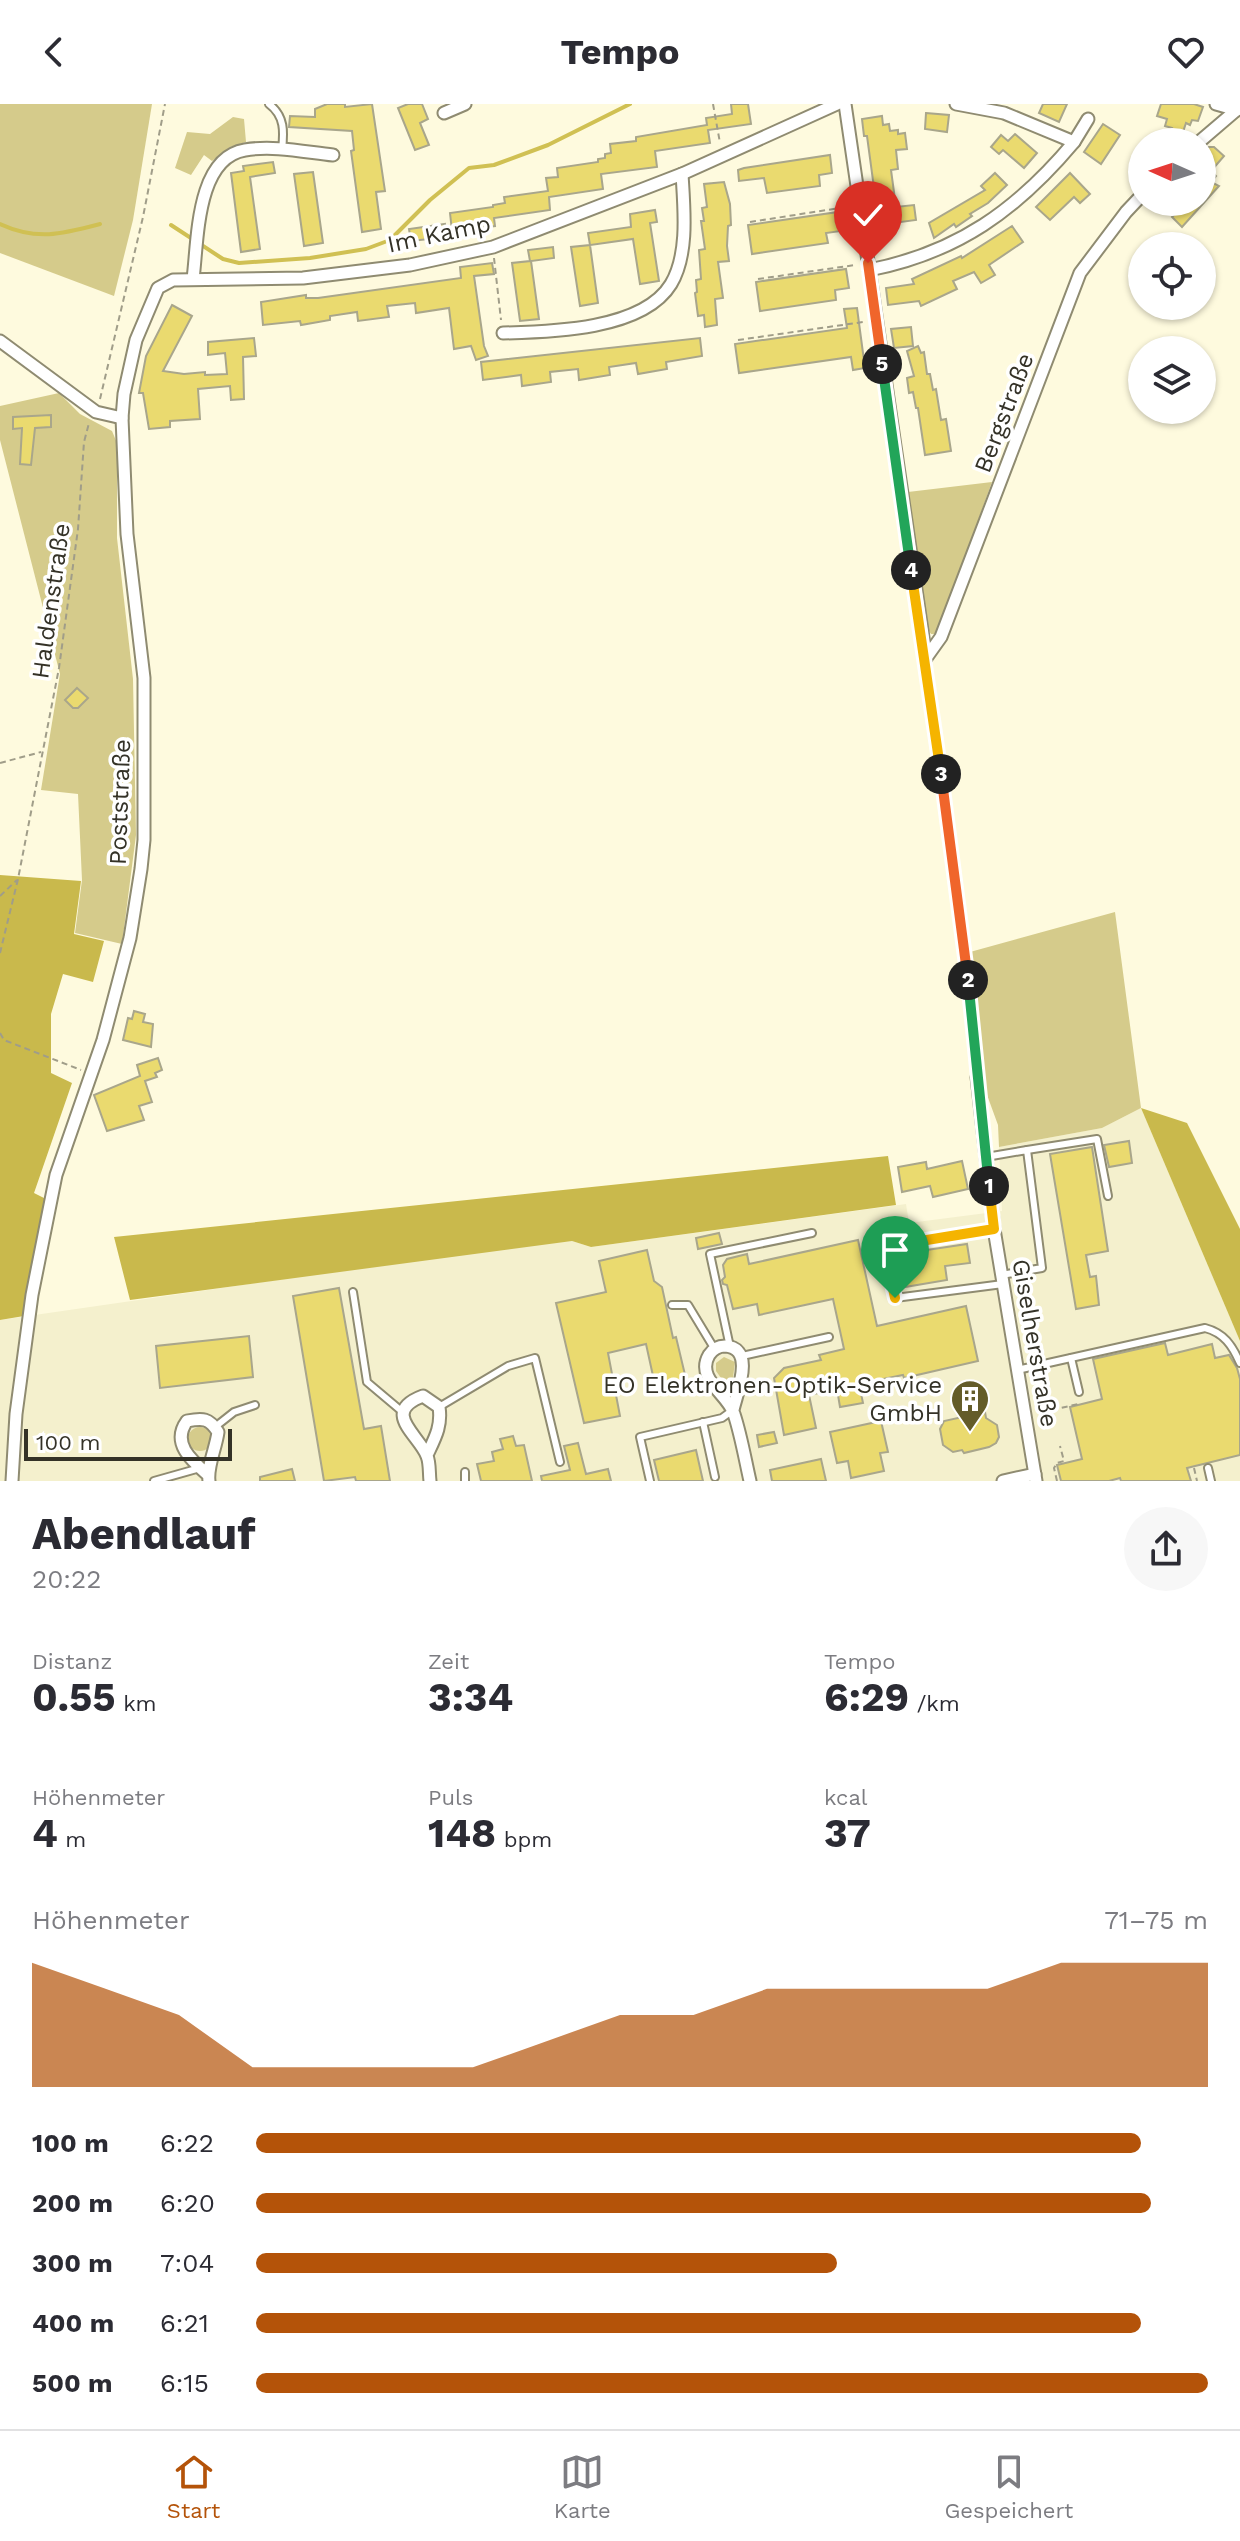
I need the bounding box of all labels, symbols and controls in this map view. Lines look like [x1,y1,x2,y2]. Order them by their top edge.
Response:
icon: back [32,30,76,74]
icon: heart [1164,30,1208,74]
text: Tempo [560,31,680,73]
north arrow [1128,128,1216,216]
map controls [1128,128,1216,424]
pin [834,181,902,263]
icon: check [846,193,890,237]
street label: Im Kamp [385,209,493,259]
button: locate [1128,232,1216,320]
button: layers [1128,336,1216,424]
pin: 5 [862,344,902,384]
street label: Bergstraße [968,349,1040,477]
text: 5 [876,351,888,376]
street label: Haldenstraße [26,522,76,680]
pin: 4 [891,550,931,590]
text: 4 [904,557,918,582]
street label: Poststraße [104,739,136,865]
pin: 3 [921,754,961,794]
text: 3 [934,761,948,786]
pin: 2 [948,960,988,1000]
text: 2 [961,967,975,992]
pin: 1 [969,1166,1009,1206]
text: 1 [984,1173,994,1198]
pin [861,1216,929,1298]
icon: arrive [873,1228,917,1272]
street label: Giselherstraße [1006,1257,1064,1429]
place label: EO Elektronen-Optik-Service GmbH [603,1371,942,1427]
building icon: EO Elektronen-Optik-Service GmbH [949,1378,991,1433]
scale bar [24,1425,232,1461]
text: 100 m [36,1430,100,1455]
button: share [1124,1507,1208,1591]
text: Abendlauf [32,1508,255,1560]
text: 20:22 [32,1564,101,1594]
text: Distanz [32,1649,112,1674]
text: Zeit [428,1649,469,1674]
text: Tempo [824,1649,896,1674]
text: 0.55 [32,1674,116,1721]
text: 3:34 [428,1674,513,1721]
text: 6:29 [824,1674,909,1721]
text: km [116,1691,157,1716]
text: /km [909,1691,960,1716]
text: Höhenmeter [32,1785,165,1810]
text: Puls [428,1785,473,1810]
text: kcal [824,1785,868,1810]
text: 4 [32,1810,58,1857]
text: 148 [428,1810,496,1857]
text: 37 [824,1810,871,1857]
text: m [58,1827,86,1852]
text: bpm [496,1827,552,1852]
text: Höhenmeter [32,1905,190,1935]
text: 71–75 m [1104,1905,1208,1935]
text: 100 m [32,2128,109,2158]
text: 6:22 [160,2128,214,2158]
text: 200 m [32,2188,113,2218]
text: 6:20 [160,2188,215,2218]
text: 300 m [32,2248,113,2278]
text: 7:04 [160,2248,214,2278]
text: 400 m [32,2308,114,2338]
text: 6:21 [160,2308,209,2338]
text: 500 m [32,2368,113,2398]
text: 6:15 [160,2368,209,2398]
tab: Start [167,2450,220,2523]
tab: Karte [554,2450,611,2523]
tab: Gespeichert [944,2450,1073,2523]

